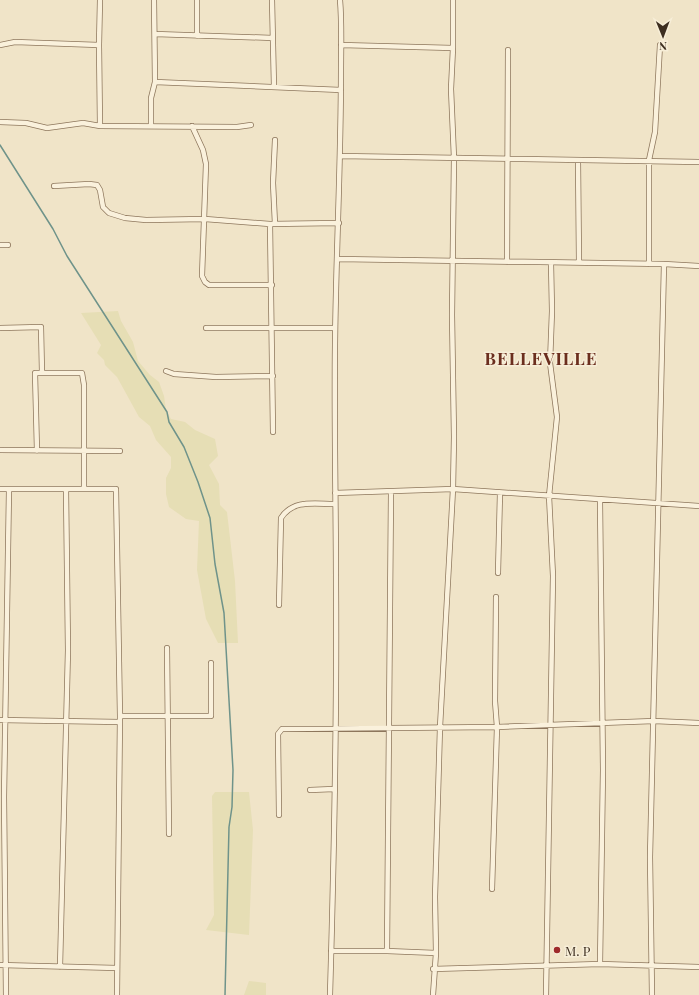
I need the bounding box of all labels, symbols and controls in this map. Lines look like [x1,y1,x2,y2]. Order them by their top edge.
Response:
north arrow [643,16,683,56]
text: N [659,39,667,54]
district label: BELLEVILLE [485,347,597,369]
place label: M. P [565,942,591,959]
marker: M. P [552,945,562,955]

